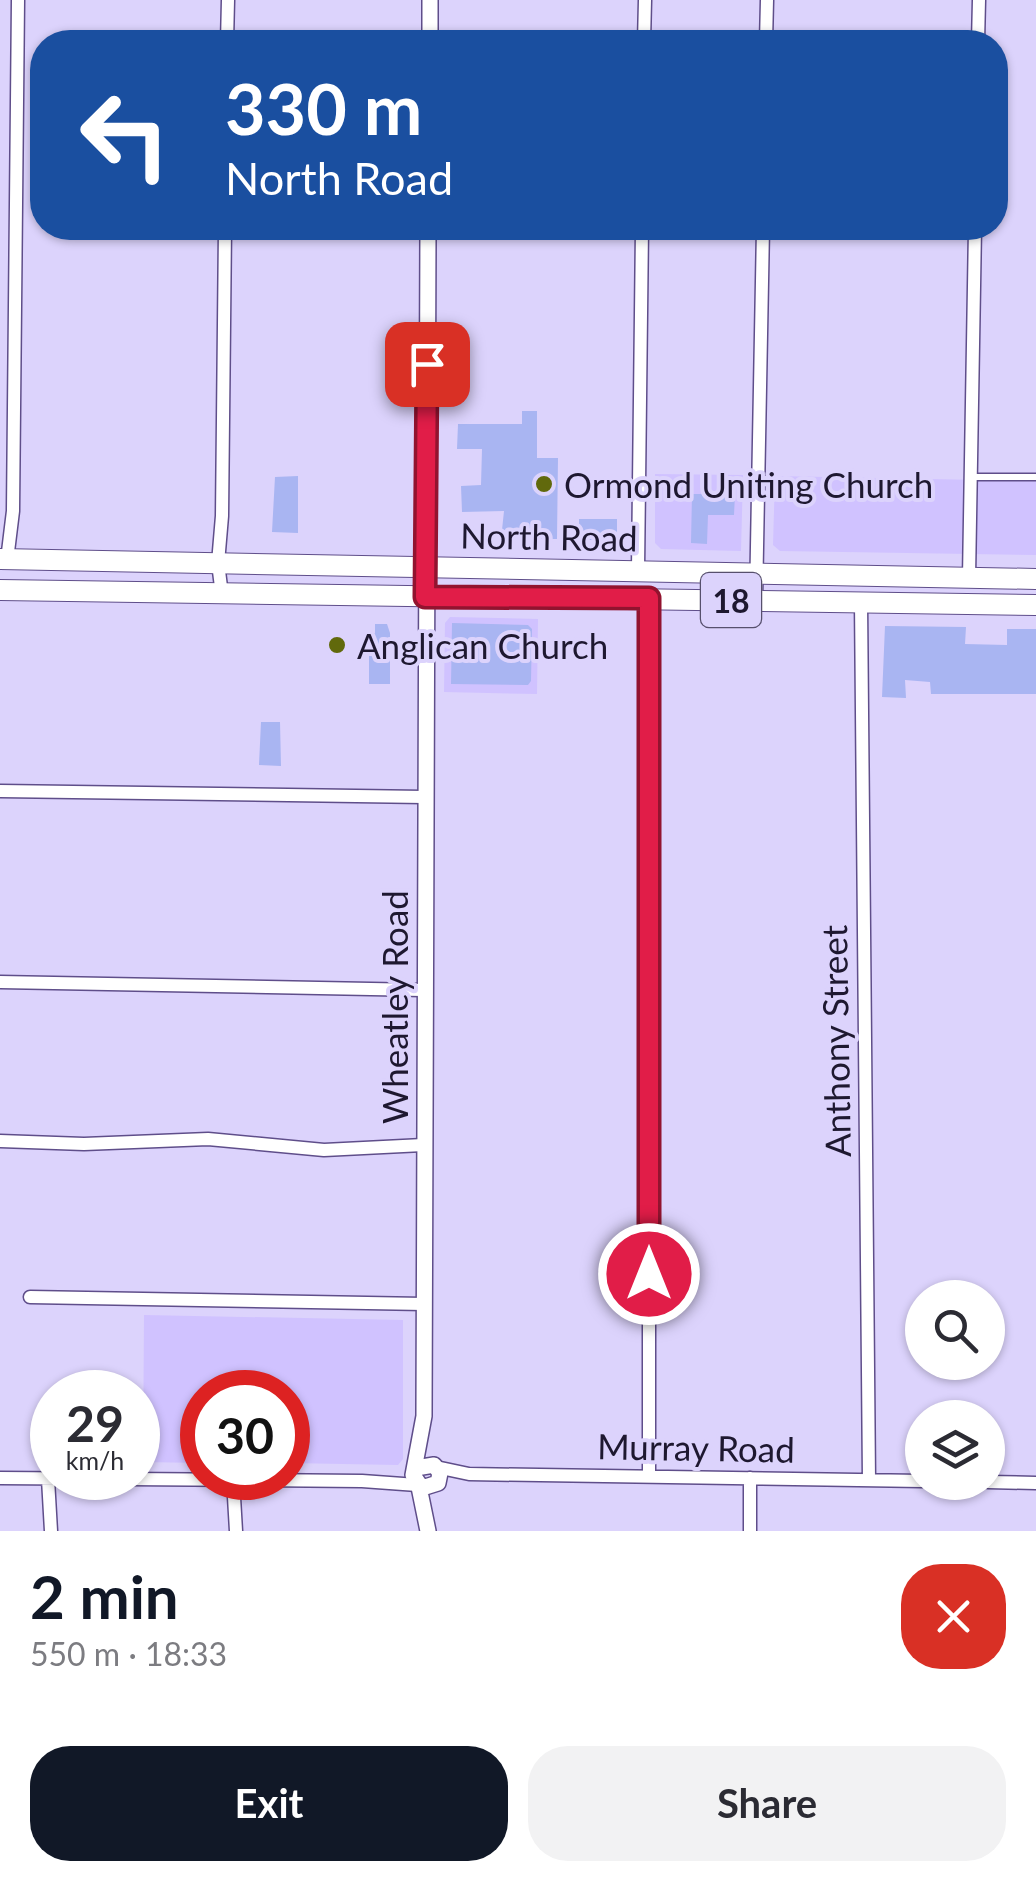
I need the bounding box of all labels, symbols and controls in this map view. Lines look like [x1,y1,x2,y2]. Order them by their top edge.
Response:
text: 330 m [225,66,422,150]
icon: left [60,70,190,200]
text: North Road [225,151,453,205]
pin [385,322,470,407]
icon: arrive [400,337,455,392]
place label: Ormond Uniting Church [564,463,933,505]
marker: Ormond Uniting Church [533,473,555,495]
street label: North Road [460,513,638,559]
road number: 18 [701,573,761,627]
place label: Anglican Church [357,624,608,666]
marker: Anglican Church [326,634,348,656]
street label: Wheatley Road [373,890,415,1124]
street label: Anthony Street [812,924,858,1157]
position arrow [597,1222,701,1326]
map controls [905,1280,1005,1500]
button: search [905,1280,1005,1380]
speed limit sign: 30 [180,1370,310,1500]
text: 29 [66,1393,124,1453]
button: layers [905,1400,1005,1500]
street label: Murray Road [597,1424,795,1470]
text: km/h [66,1445,124,1475]
text: 2 min [30,1560,179,1632]
button: close [901,1564,1006,1669]
text: 550 m · 18:33 [30,1634,227,1673]
button: Exit [30,1746,508,1861]
button: Share [528,1746,1006,1861]

